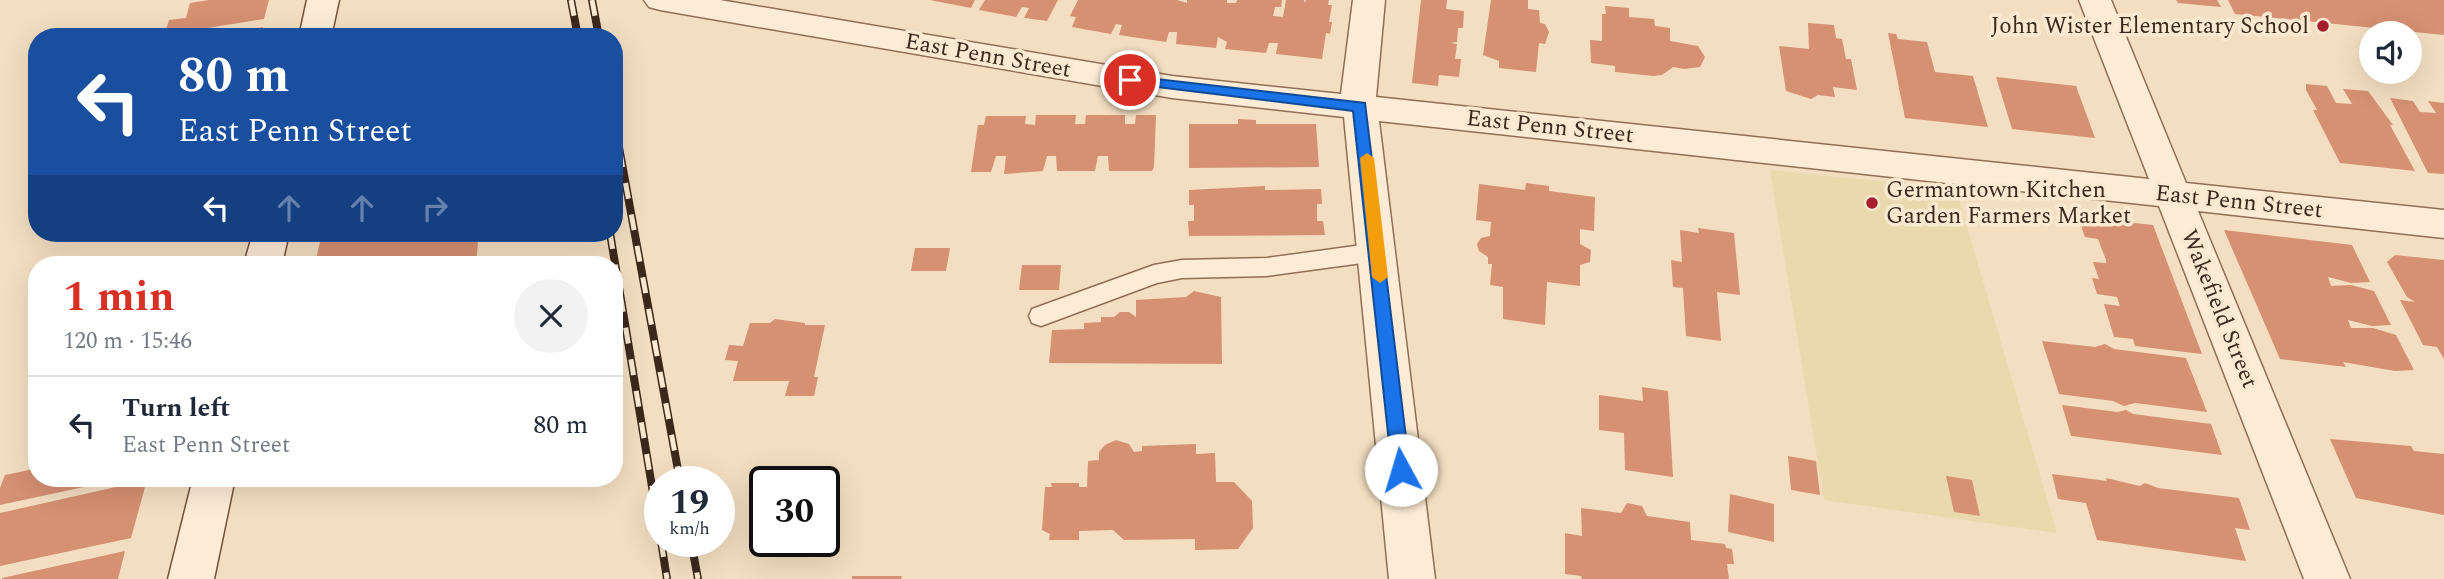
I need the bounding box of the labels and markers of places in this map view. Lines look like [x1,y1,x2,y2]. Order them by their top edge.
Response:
place label: John Wister Elementary School [1991,9,2309,44]
marker: John Wister Elementary School [2315,18,2331,34]
pin [1100,50,1160,110]
place label: Germantown Kitchen Garden Farmers Market [1886,173,2131,234]
marker: Germantown Kitchen Garden Farmers Market [1864,195,1880,211]

